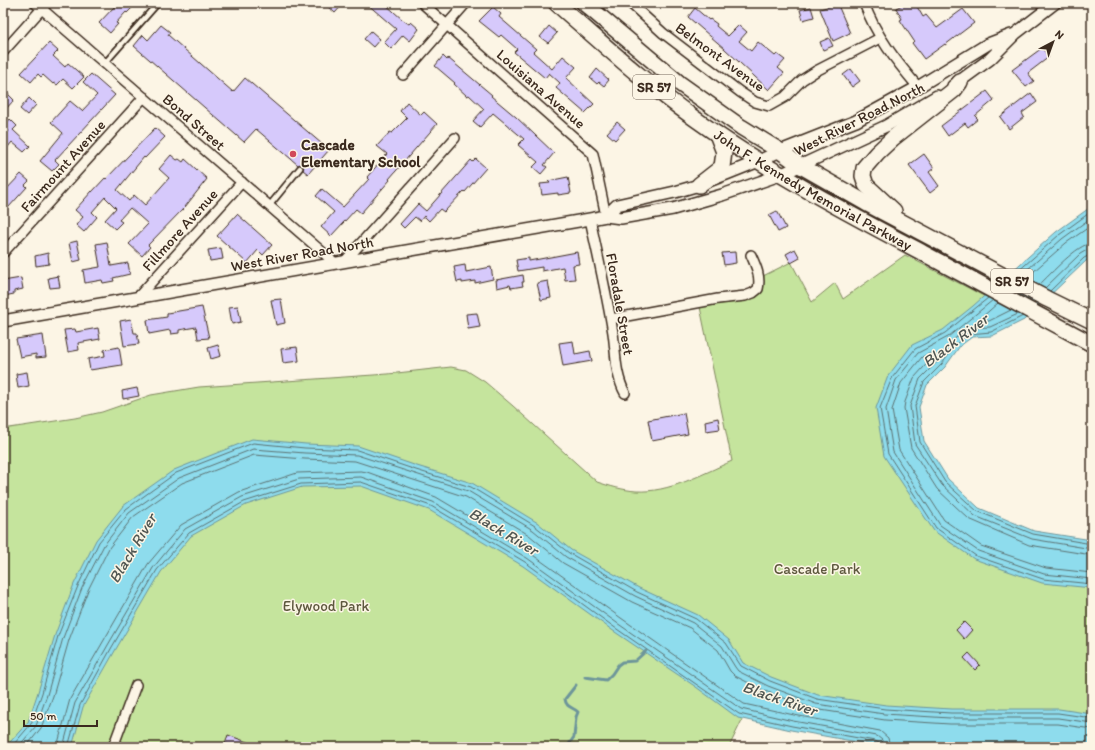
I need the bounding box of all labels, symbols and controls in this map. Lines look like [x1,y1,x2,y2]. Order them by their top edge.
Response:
street label: Belmont Avenue [672,19,768,95]
north arrow [1033,22,1073,62]
text: N [1052,27,1066,42]
street label: Louisiana Avenue [493,45,589,133]
road number: SR 57 [633,75,675,99]
street label: West River Road North [791,78,928,160]
street label: Bond Street [159,90,229,154]
street label: Fairmount Avenue [17,116,109,216]
street label: John F. Kennedy Memorial Parkway [710,126,915,254]
place label: Cascade Elementary School [301,136,421,172]
marker: Cascade Elementary School [288,149,298,159]
street label: Fillmore Avenue [138,185,222,275]
street label: West River Road North [229,233,375,275]
street label: Floradale Street [602,252,638,357]
road number: SR 57 [991,269,1033,293]
water label: Black River [919,308,994,371]
water label: Black River [466,503,544,561]
water label: Black River [104,508,162,586]
park label: Cascade Park [774,560,861,578]
park label: Elywood Park [283,597,369,615]
water label: Black River [740,677,821,721]
scale bar [24,702,97,728]
text: 50 m [30,709,56,723]

